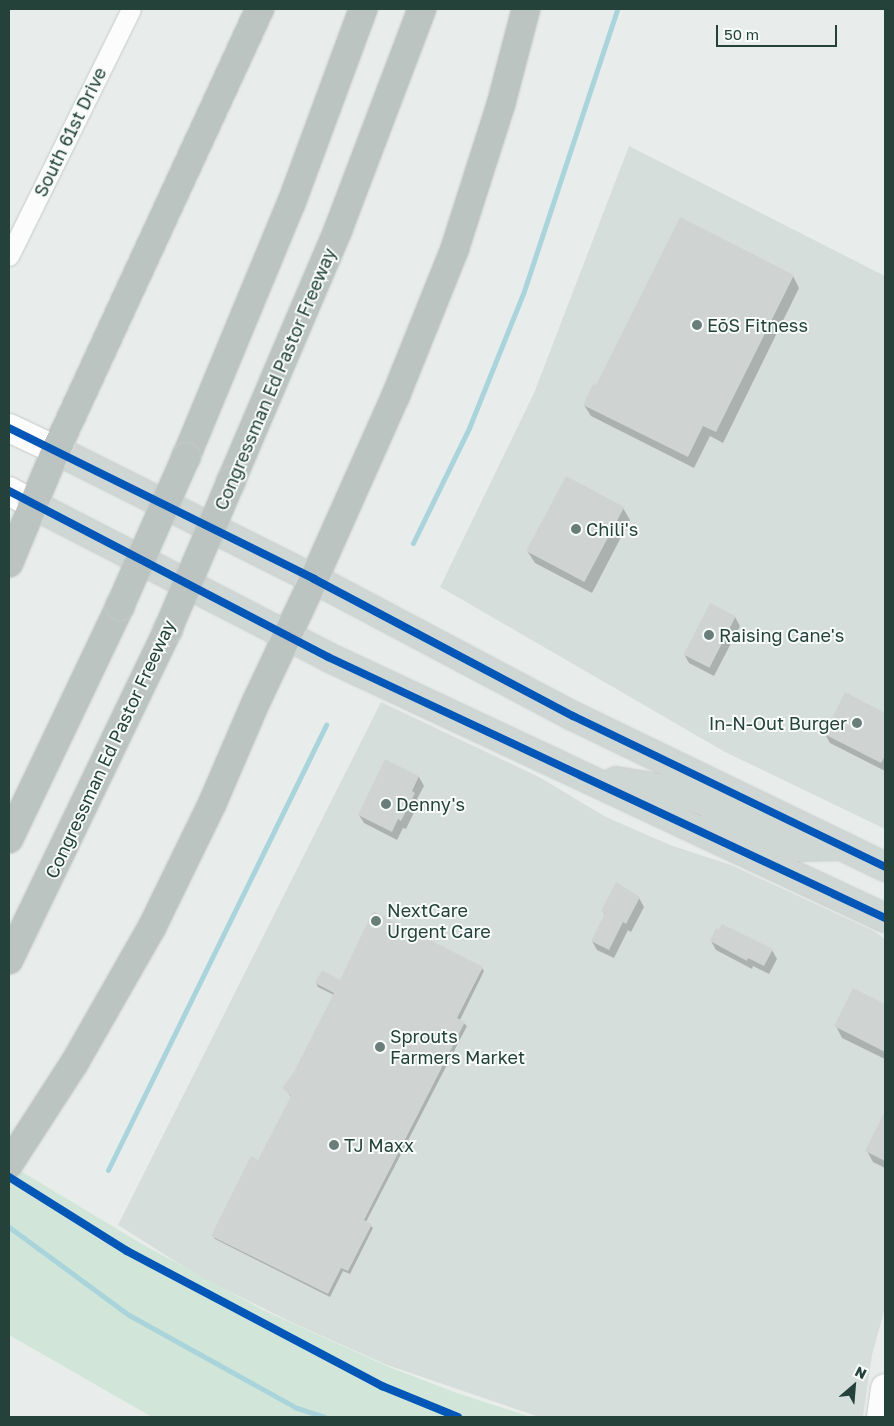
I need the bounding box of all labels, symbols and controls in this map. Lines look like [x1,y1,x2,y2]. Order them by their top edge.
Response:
scale bar [719,15,840,47]
text: 50 m [724,25,759,43]
street label: South 61st Drive [29,64,111,200]
street label: Congressman Ed Pastor Freeway [210,245,340,513]
place label: EōS Fitness [707,314,808,336]
marker: EōS Fitness [691,319,703,331]
place label: Chili's [586,518,638,540]
marker: Chili's [570,523,582,535]
street label: Congressman Ed Pastor Freeway [40,616,180,882]
place label: Raising Cane's [719,624,844,646]
marker: Raising Cane's [703,629,715,641]
place label: In-N-Out Burger [709,712,847,734]
marker: In-N-Out Burger [851,717,863,729]
place label: Denny's [396,793,465,815]
marker: Denny's [380,798,392,810]
place label: NextCare Urgent Care [387,900,491,942]
marker: NextCare Urgent Care [369,914,383,928]
place label: Sprouts Farmers Market [390,1026,525,1068]
marker: Sprouts Farmers Market [374,1041,386,1053]
place label: TJ Maxx [344,1134,414,1156]
marker: TJ Maxx [328,1139,340,1151]
north arrow [829,1361,879,1411]
text: N [852,1362,870,1382]

